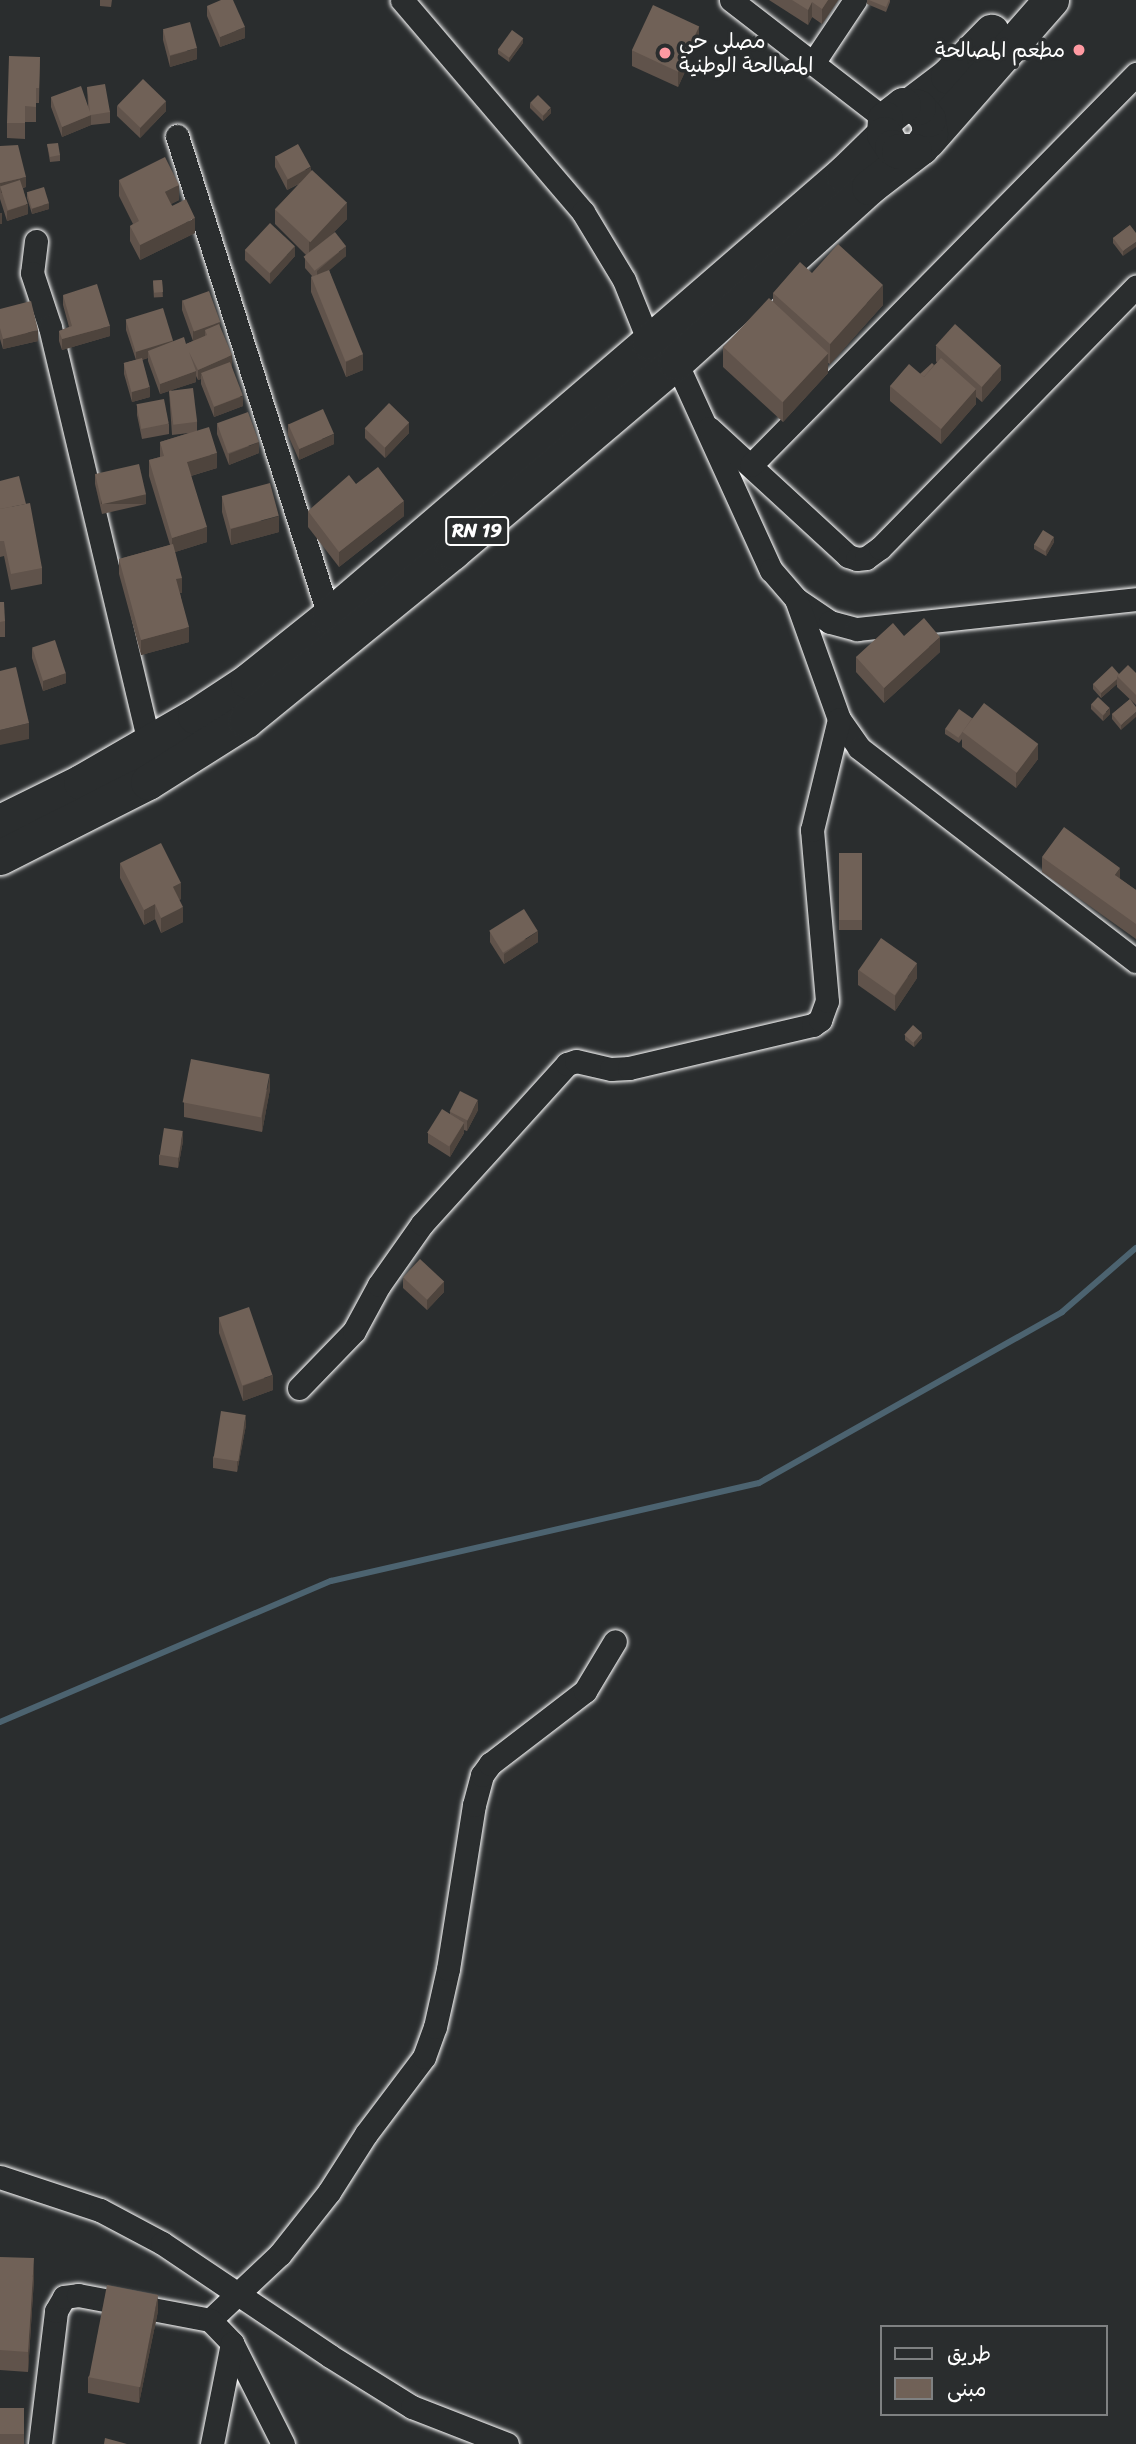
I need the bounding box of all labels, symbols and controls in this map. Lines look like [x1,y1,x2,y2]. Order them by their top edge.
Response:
place label: مصلى حي المصالحة الوطنية [679,28,813,78]
place label: مطعم المصالحة [935,37,1065,63]
marker: مطعم المصالحة [1071,42,1087,58]
marker: مصلى حي المصالحة الوطنية [657,45,673,61]
road number: RN 19 [444,516,510,546]
legend [880,2325,1108,2416]
text: طريق [947,2335,991,2373]
text: مبنى [947,2370,986,2408]

